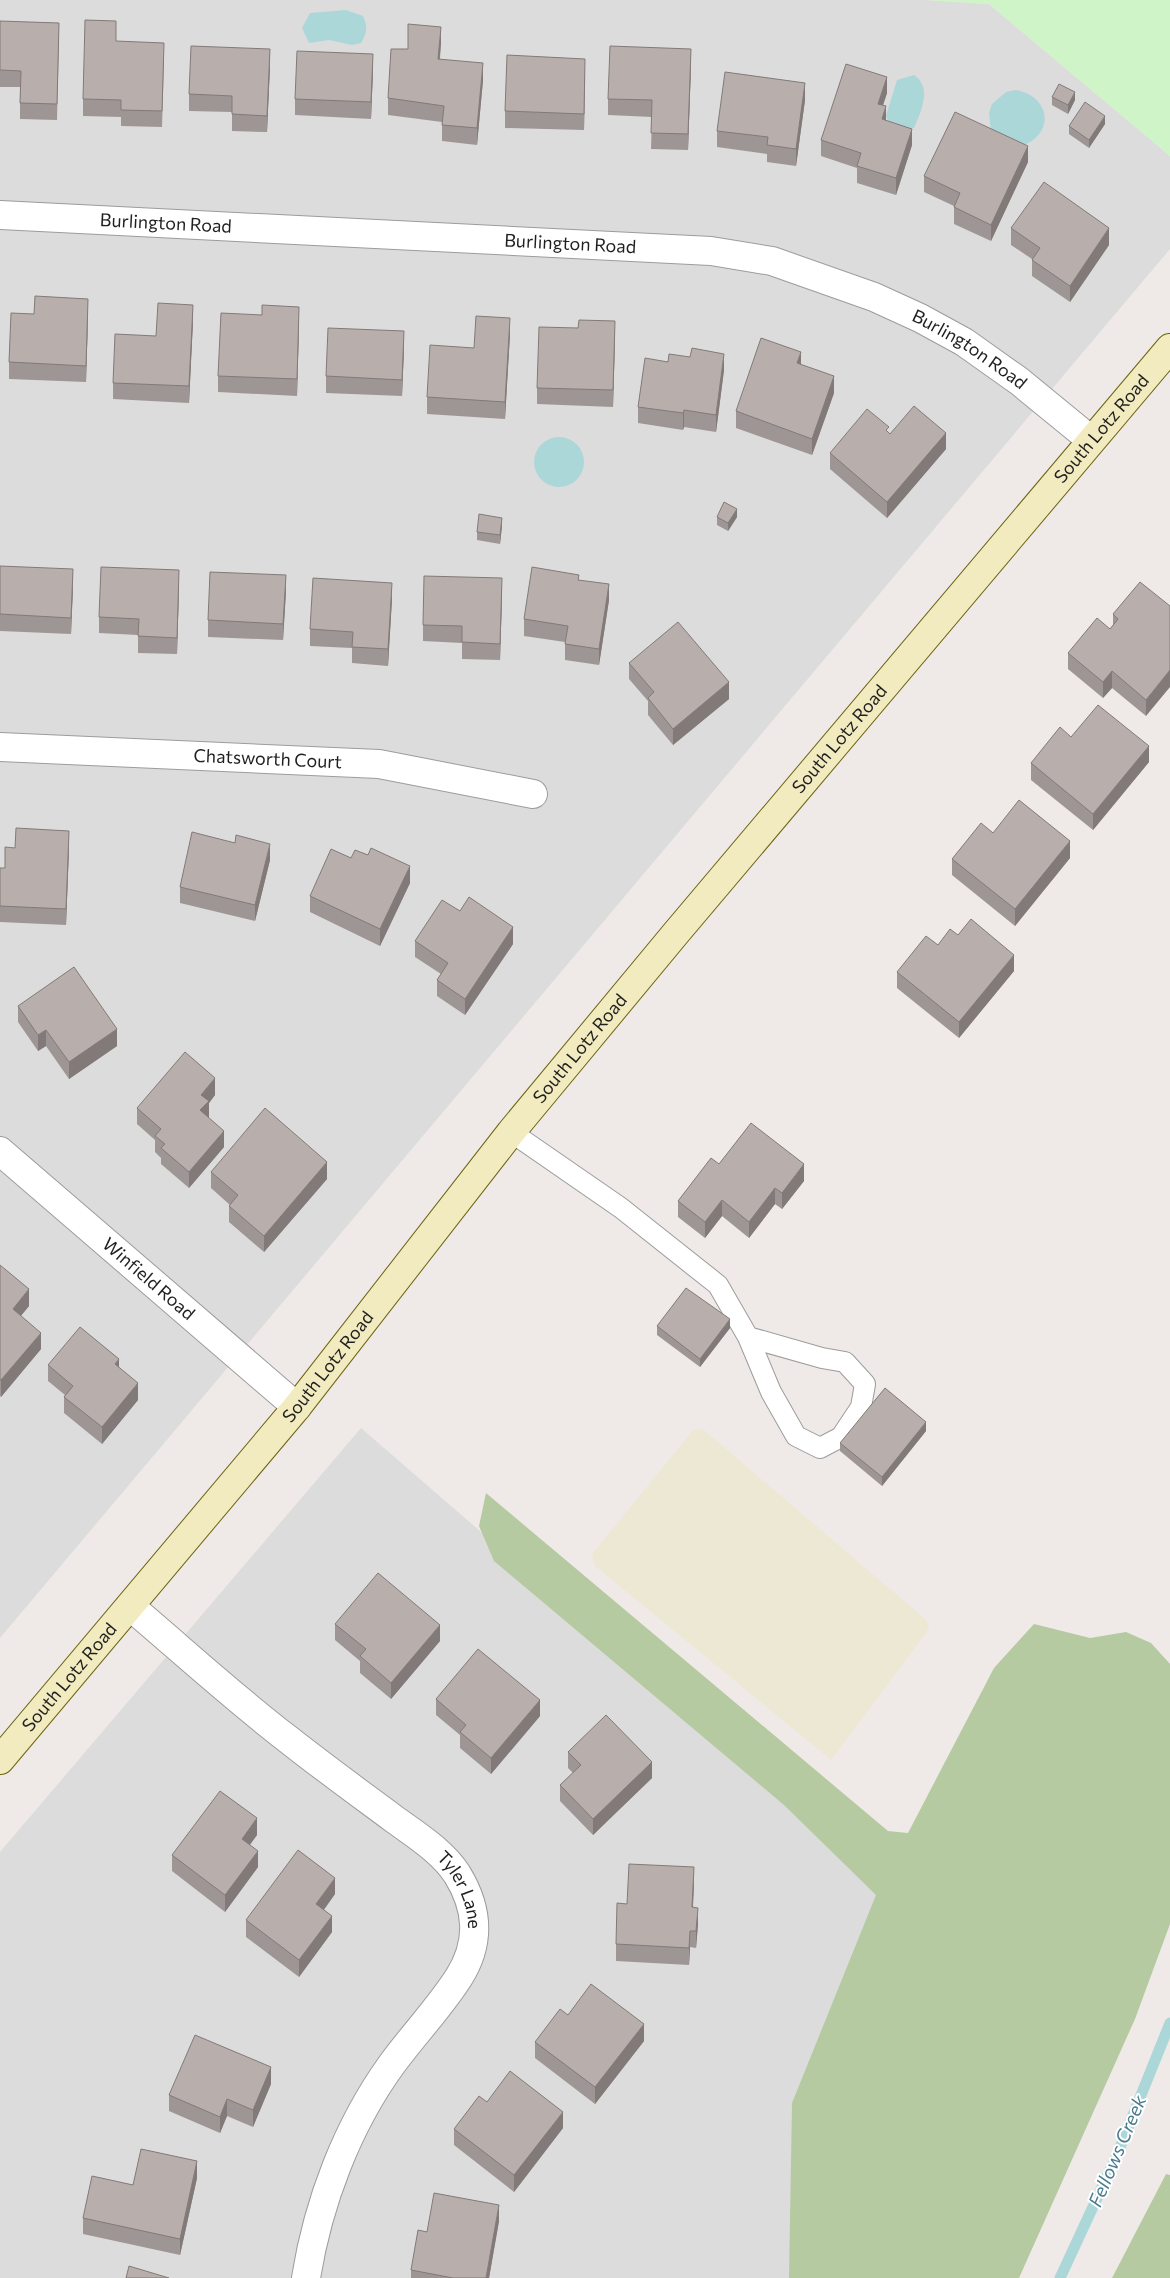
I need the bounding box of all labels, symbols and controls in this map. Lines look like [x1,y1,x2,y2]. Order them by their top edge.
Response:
street label: Burlington Road [99,208,232,237]
street label: Burlington Road [504,229,637,257]
street label: Burlington Road [909,304,1032,393]
street label: South Lotz Road [1049,370,1153,487]
street label: South Lotz Road [787,680,891,797]
street label: Chatsworth Court [193,744,342,772]
street label: South Lotz Road [528,989,631,1107]
street label: Winfield Road [98,1232,200,1324]
street label: South Lotz Road [277,1306,378,1426]
street label: South Lotz Road [17,1618,121,1736]
street label: Tyler Lane [433,1846,486,1929]
water label: Fellows Creek [1083,2091,1151,2210]

